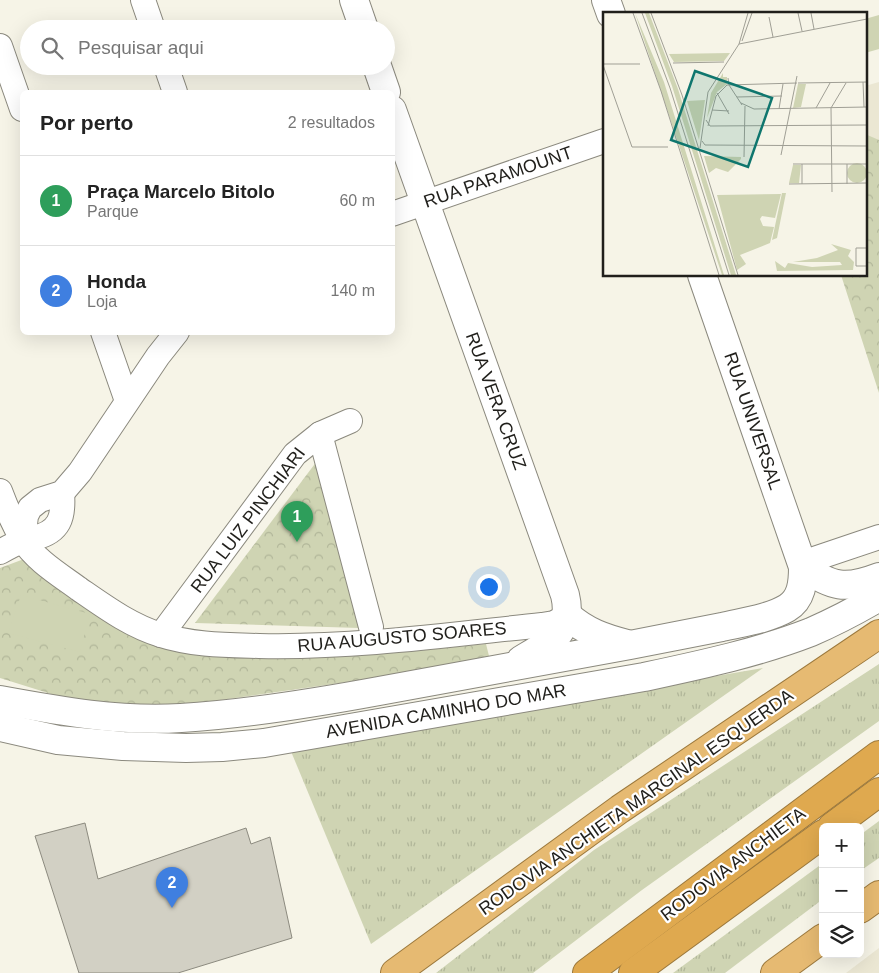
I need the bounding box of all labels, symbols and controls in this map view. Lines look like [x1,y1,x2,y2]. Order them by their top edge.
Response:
inset map [603,12,866,276]
search box [20,20,395,75]
icon: search [38,34,66,62]
text: Pesquisar aqui [78,37,204,58]
text: Por perto [40,111,133,134]
text: 2 resultados [288,114,375,131]
street label: RUA PARAMOUNT [421,142,575,212]
text: Praça Marcelo Bitolo [87,181,275,202]
text: 1 [52,192,60,209]
text: 60 m [339,192,375,209]
text: Parque [87,203,139,220]
text: Honda [87,271,146,292]
text: 2 [52,282,60,299]
text: 140 m [331,282,375,299]
text: Loja [87,293,117,310]
street label: RUA VERA CRUZ [462,329,530,473]
street label: RUA UNIVERSAL [720,350,786,492]
street label: RUA LUIZ PINCHIARI [187,443,309,597]
pin: 1 [281,501,313,542]
your location [476,574,502,600]
street label: RUA AUGUSTO SOARES [297,618,507,656]
street label: AVENIDA CAMINHO DO MAR [324,680,568,742]
street label: RODOVIA ANCHIETA MARGINAL ESQUERDA [473,683,799,921]
street label: RODOVIA ANCHIETA [656,802,810,926]
map controls [819,823,864,958]
button: + [819,823,864,868]
pin: 2 [156,867,188,908]
button: − [819,868,864,913]
button: layers [819,913,864,958]

